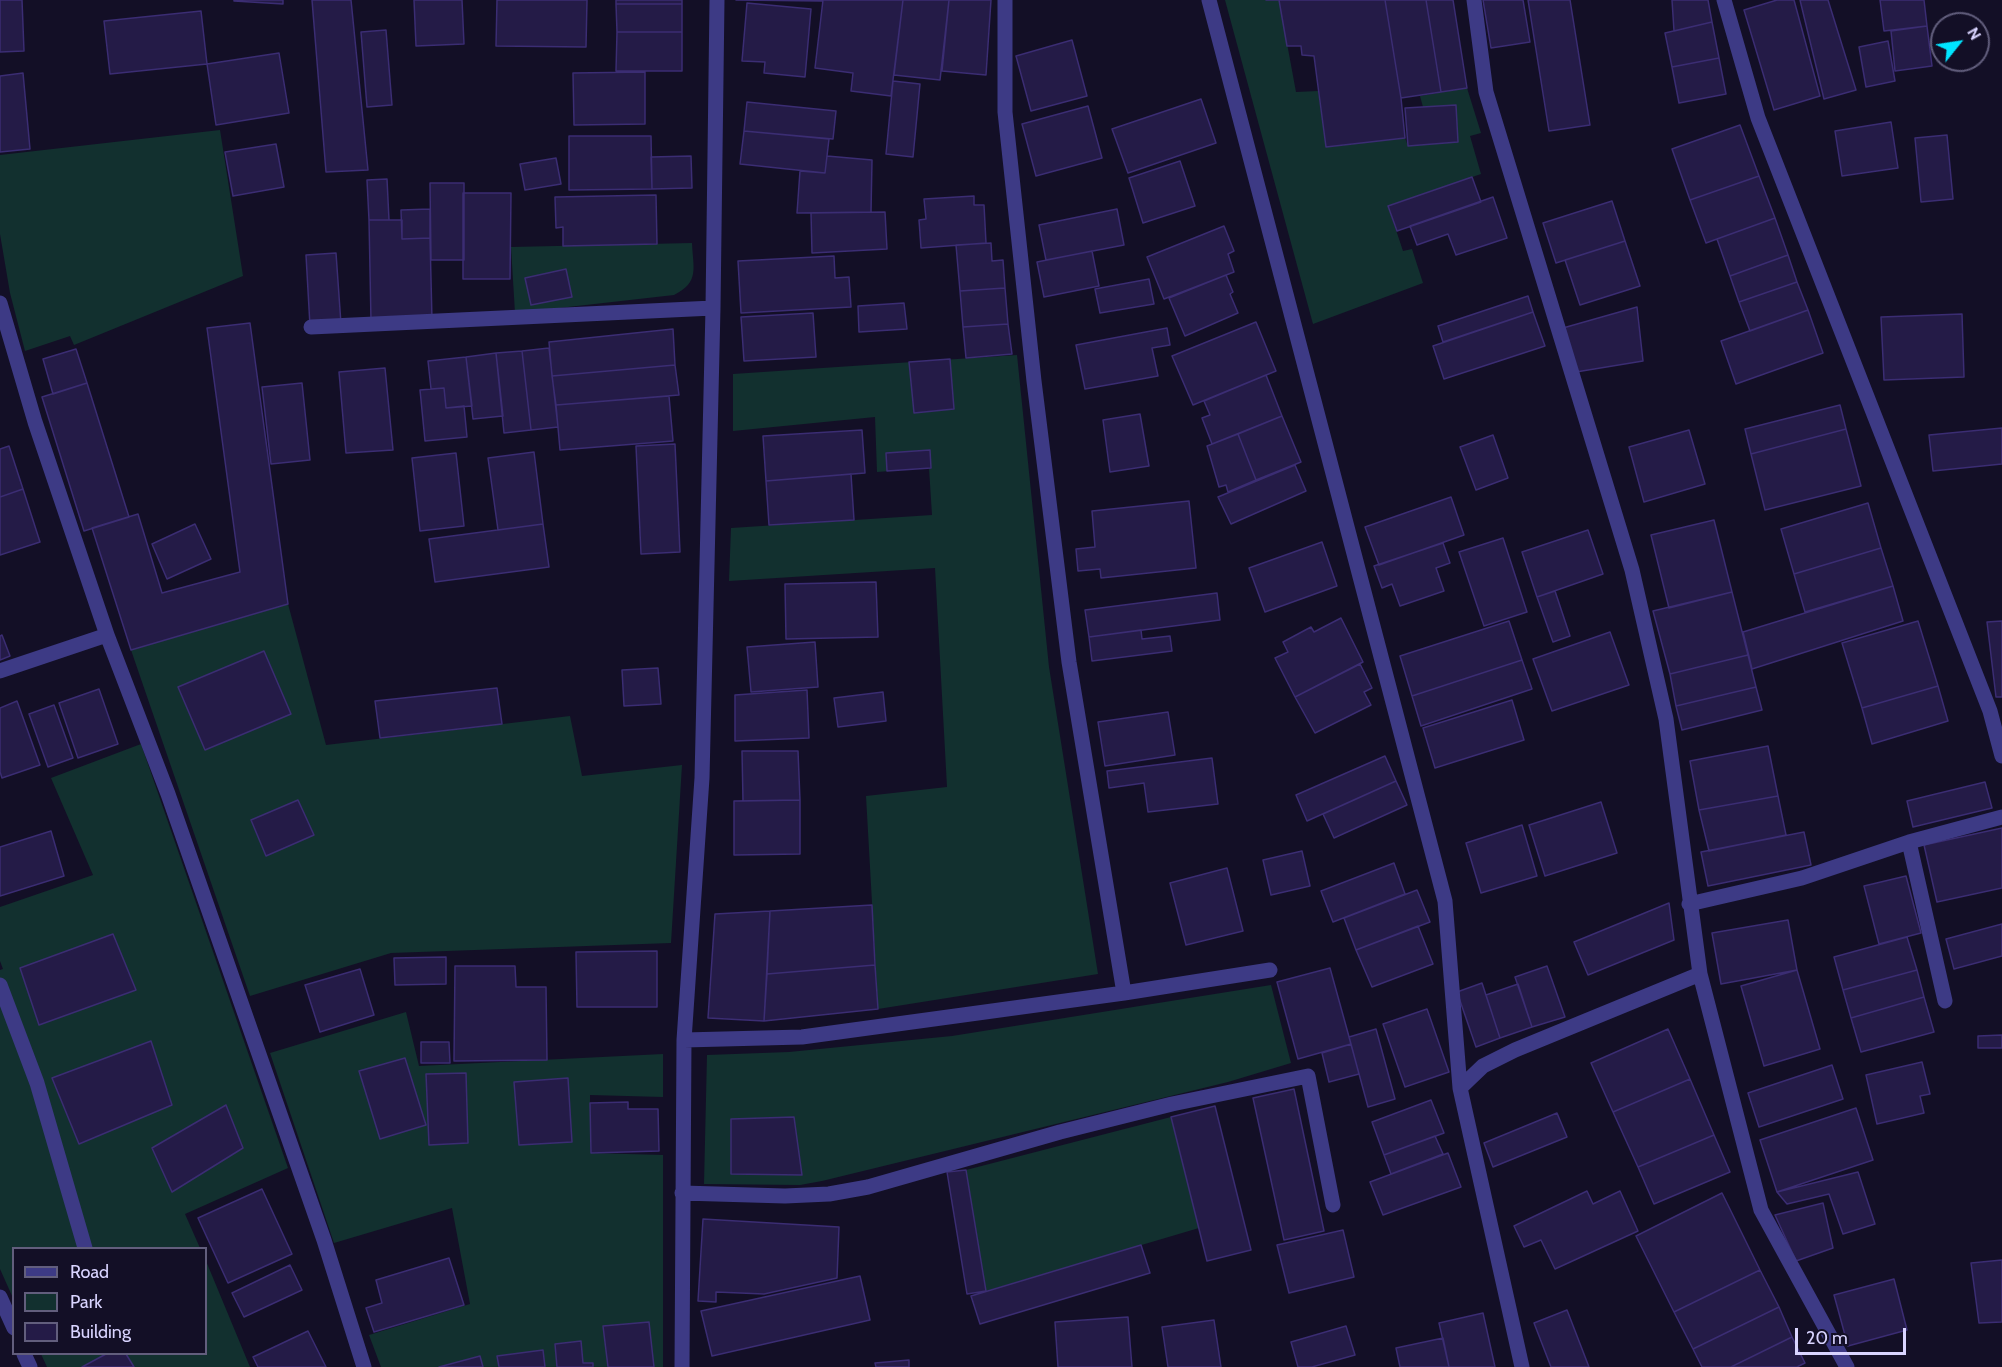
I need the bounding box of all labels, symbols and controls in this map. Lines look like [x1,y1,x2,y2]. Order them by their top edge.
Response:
north arrow [1930,12,1990,72]
text: N [1963,24,1985,43]
legend [12,1247,207,1355]
text: Road [70,1261,109,1283]
text: Park [70,1291,102,1313]
scale bar [1798,1316,1909,1354]
text: Building [70,1321,131,1343]
text: 20 m [1806,1327,1848,1349]

